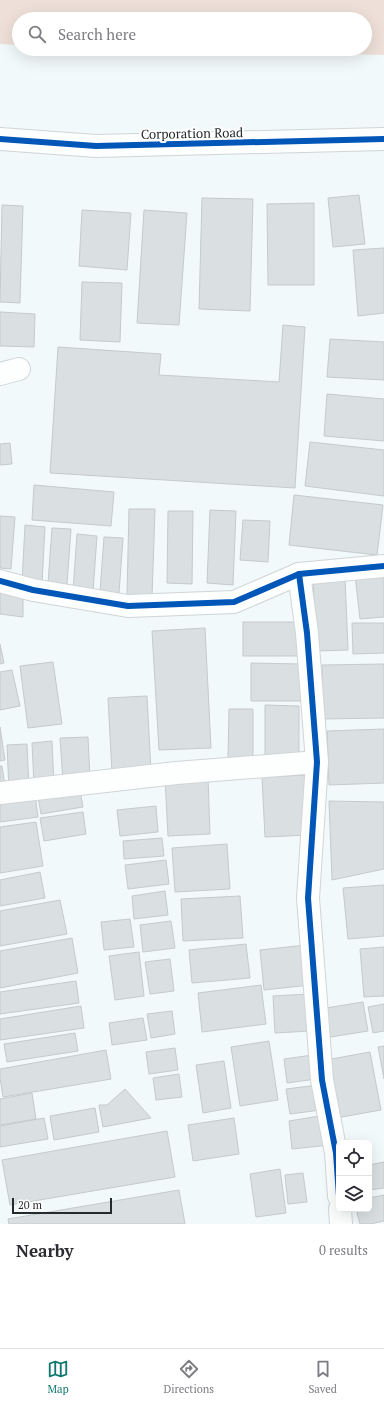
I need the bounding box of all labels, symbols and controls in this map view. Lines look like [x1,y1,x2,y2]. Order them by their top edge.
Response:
search box [12,12,372,56]
icon: search [26,23,48,45]
text: Search here [58,24,136,44]
street label: Corporation Road [141,123,243,143]
map controls [336,1140,372,1212]
button: locate [336,1140,372,1176]
button: layers [336,1176,372,1212]
scale bar [12,1196,112,1215]
text: 20 m [18,1198,42,1212]
text: Nearby [16,1239,74,1262]
text: 0 results [319,1241,368,1259]
tab: Map [47,1358,69,1396]
tab: Directions [163,1358,214,1396]
tab: Saved [308,1358,337,1396]

